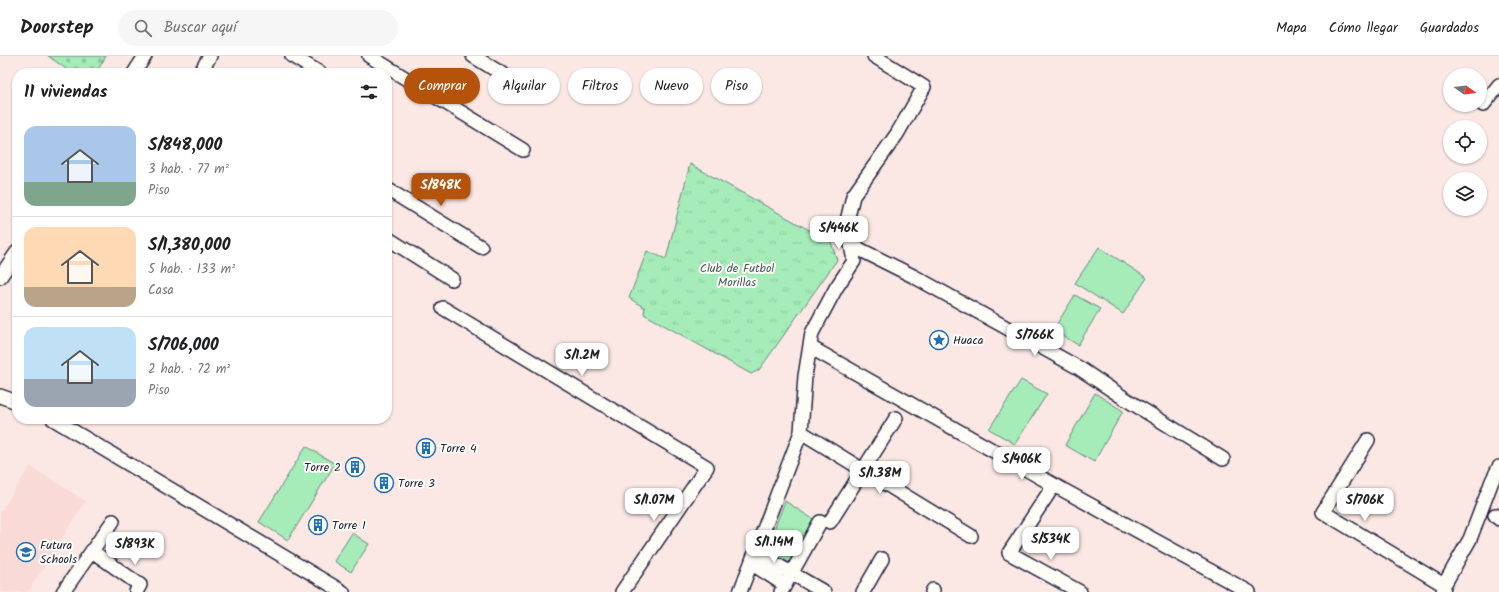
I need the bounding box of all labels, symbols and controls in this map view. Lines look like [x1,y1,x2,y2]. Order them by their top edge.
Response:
search box [118,10,398,46]
text: Doorstep [20,13,94,43]
text: Buscar aquí [164,16,237,40]
icon: search [132,17,154,39]
text: Mapa [1276,17,1307,39]
text: Cómo llegar [1329,17,1398,39]
text: Guardados [1420,17,1479,39]
chip: Comprar [404,68,480,104]
chip: Alquilar [488,68,560,104]
chip: Filtros [568,68,632,104]
chip: Nuevo [640,68,703,104]
chip: Piso [711,68,762,104]
north arrow [1443,68,1487,112]
map controls [1443,68,1487,216]
text: 11 viviendas [24,79,108,106]
icon: filters [358,81,380,103]
button: locate [1443,120,1487,164]
text: S/848,000 [148,132,222,159]
icon: home [56,142,104,190]
text: 3 hab. · 77 m² [148,159,229,180]
button: layers [1443,172,1487,216]
pin: S/848K [408,173,474,207]
text: S/848K [420,175,462,196]
text: Piso [148,180,170,201]
pin: S/446K [806,216,872,250]
text: S/446K [819,218,859,239]
text: S/1,380,000 [148,232,230,259]
icon: home [56,243,104,291]
text: 5 hab. · 133 m² [148,259,235,280]
park label: Club de Futbol Morillas [700,259,774,292]
text: Casa [148,280,174,301]
pin: S/766K [1002,323,1068,357]
text: S/766K [1016,325,1054,346]
place icon: Huaca [928,329,950,351]
place label: Huaca [953,331,984,350]
text: S/706,000 [148,332,219,359]
icon: home [56,343,104,391]
pin: S/1.2M [549,343,615,377]
text: S/1.2M [564,345,600,366]
text: 2 hab. · 72 m² [148,359,230,380]
text: Piso [148,380,170,401]
building icon: Torre 4 [415,437,437,459]
place label: Torre 4 [440,439,477,458]
pin: S/406K [989,447,1055,481]
text: S/406K [1002,449,1042,470]
building icon: Torre 2 [344,456,366,478]
place label: Torre 2 [304,458,341,477]
pin: S/1.38M [843,461,917,495]
text: S/1.38M [859,463,901,484]
building icon: Torre 3 [373,472,395,494]
place label: Torre 3 [398,474,435,493]
pin: S/1.07M [617,488,691,522]
pin: S/706K [1332,488,1398,522]
text: S/1.07M [634,490,674,511]
text: S/706K [1346,490,1384,511]
building icon: Torre 1 [307,514,329,536]
place label: Torre 1 [332,516,366,535]
pin: S/534K [1018,527,1084,561]
text: S/534K [1031,529,1071,550]
pin: S/1.14M [737,530,811,564]
pin: S/893K [102,532,168,566]
text: S/1.14M [755,532,793,553]
text: S/893K [115,534,155,555]
place label: Futura Schools [40,536,77,569]
school or university icon: Futura Schools [15,541,37,563]

